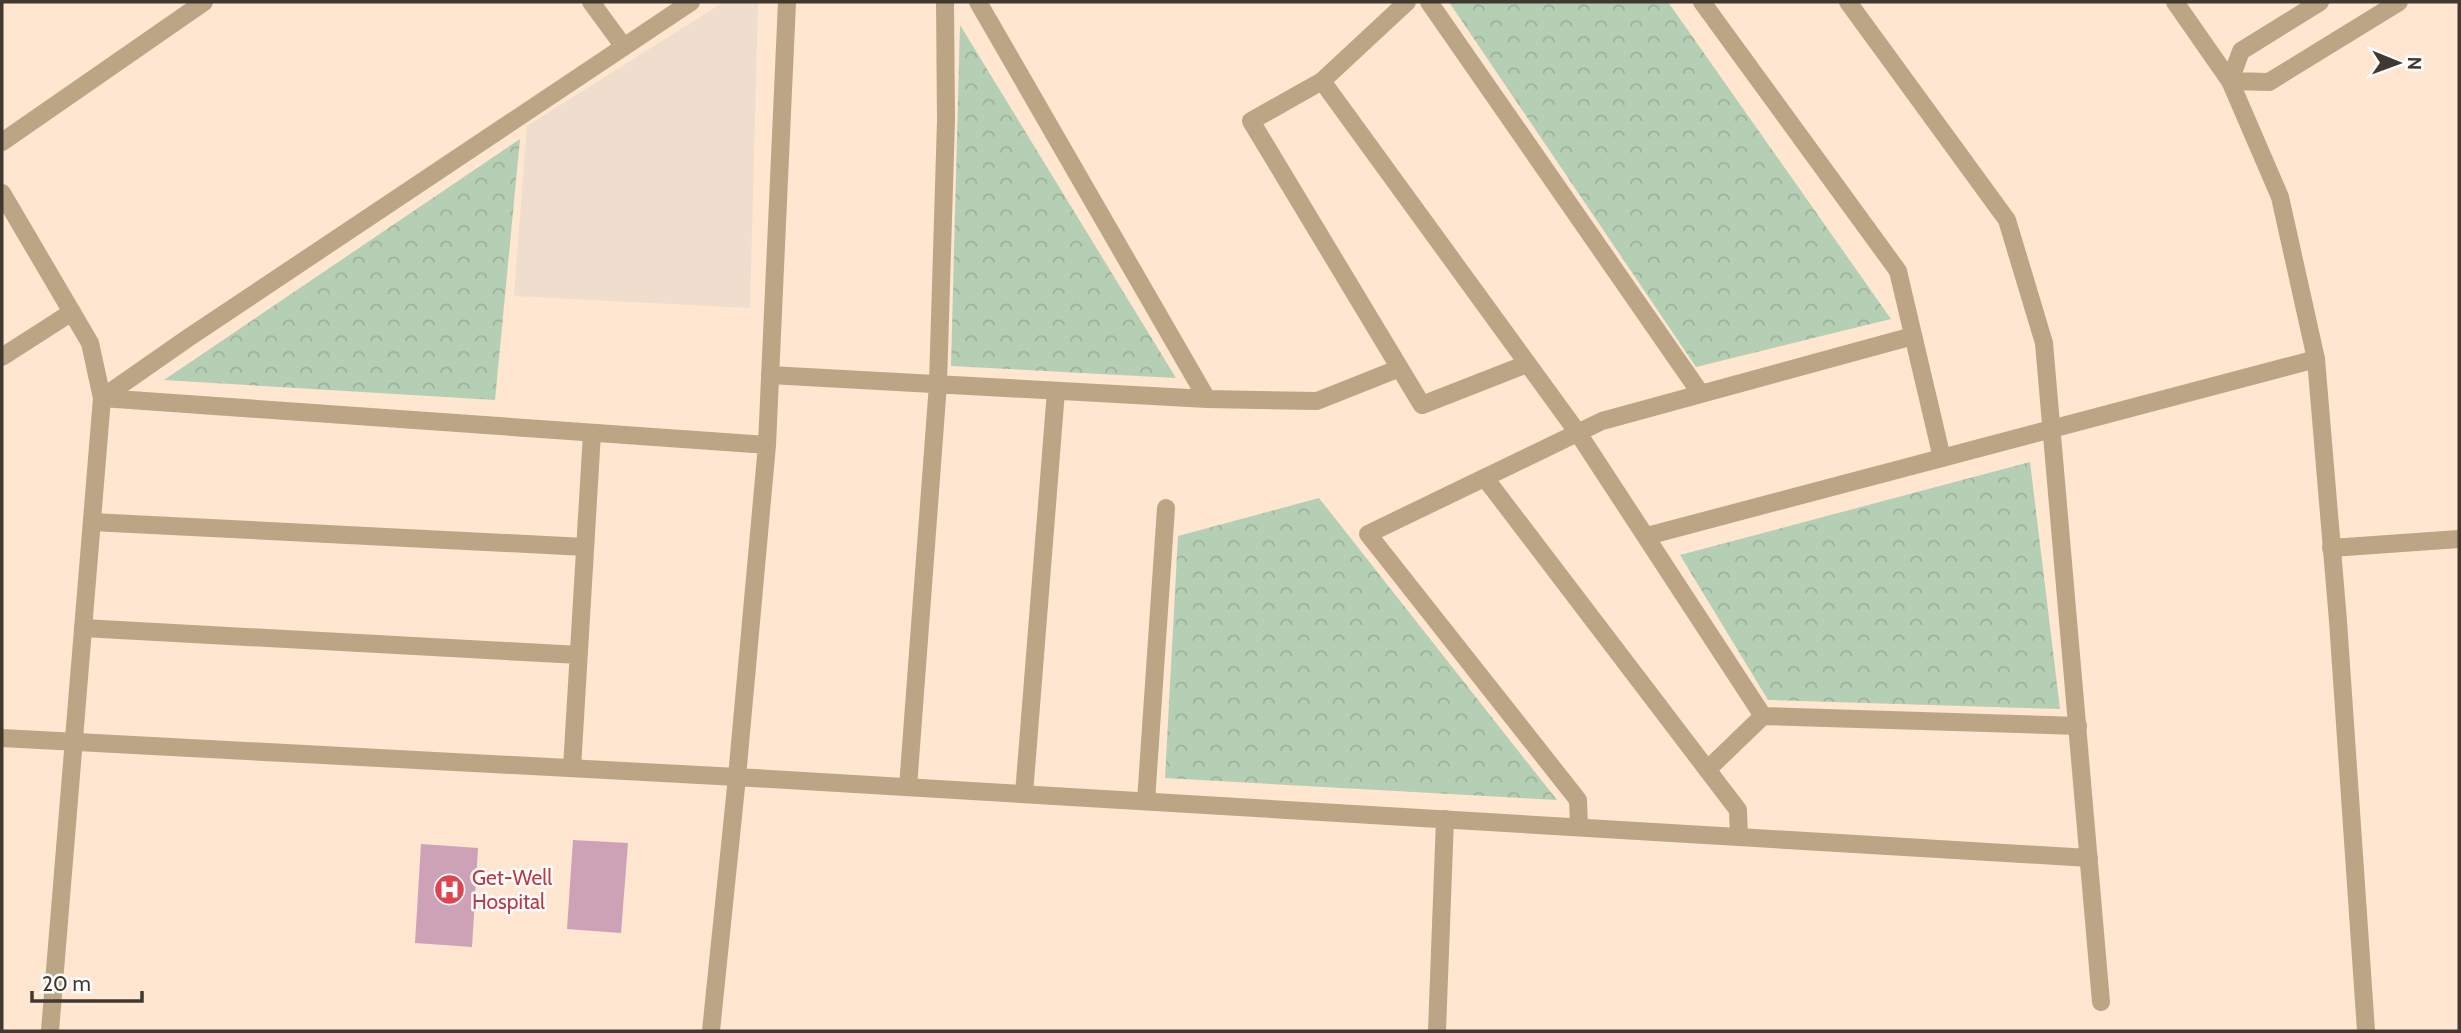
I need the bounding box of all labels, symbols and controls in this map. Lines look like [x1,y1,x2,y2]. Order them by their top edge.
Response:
north arrow [2363,28,2433,98]
text: N [2403,56,2426,70]
place label: Get-Well Hospital [472,865,552,914]
hospital icon: Get-Well Hospital [432,873,466,907]
scale bar [32,960,142,1004]
text: 20 m [42,971,91,996]

